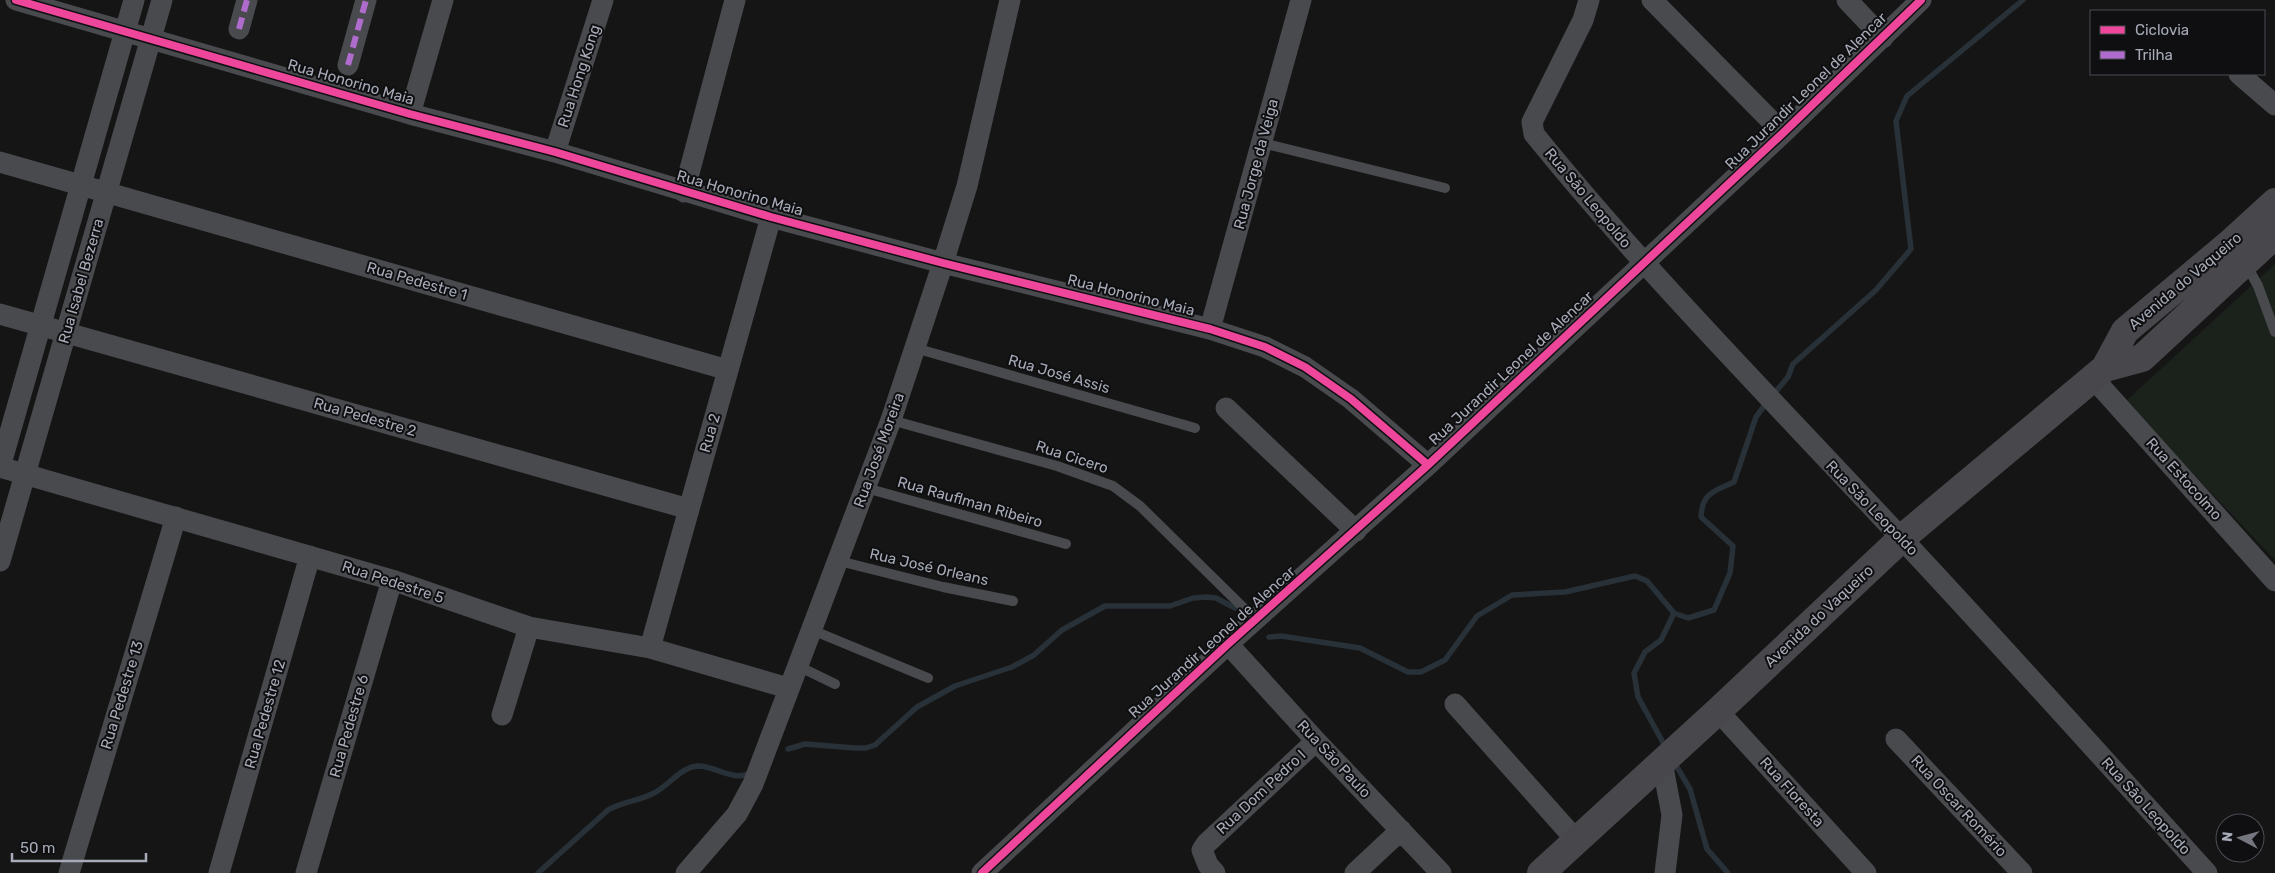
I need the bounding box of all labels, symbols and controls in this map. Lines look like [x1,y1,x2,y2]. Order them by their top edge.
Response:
street label: Rua Jurandir Leonel de Alencar [1721,9,1891,173]
legend [2090,10,2265,75]
text: Ciclovia [2135,21,2189,39]
street label: Rua Hong Kong [554,22,604,130]
text: Trilha [2135,46,2173,64]
street label: Rua Honorino Maia [286,55,416,109]
street label: Rua Jorge da Veiga [1230,97,1282,231]
street label: Rua São Leopoldo [1541,144,1635,252]
street label: Rua Honorino Maia [675,166,805,220]
street label: Rua Isabel Bezerra [55,216,107,346]
street label: Avenida do Vaqueiro [2125,229,2245,333]
street label: Rua Pedestre 1 [365,258,469,304]
street label: Rua Honorino Maia [1065,270,1197,320]
street label: Rua Jurandir Leonel de Alencar [1425,287,1597,449]
street label: Rua José Assis [1006,351,1112,397]
street label: Rua José Moreira [850,390,908,510]
street label: Rua Pedestre 2 [312,394,419,440]
street label: Rua 2 [696,411,724,455]
street label: Rua Estocolmo [2142,434,2226,524]
street label: Rua Cicero [1033,437,1111,477]
street label: Rua São Leopoldo [1822,457,1922,559]
street label: Rua Rauflman Ribeiro [895,473,1045,531]
street label: Rua José Orleans [868,545,991,590]
street label: Rua Pedestre 5 [340,557,446,607]
street label: Avenida do Vaqueiro [1761,561,1877,671]
street label: Rua Jurandir Leonel de Alencar [1125,562,1299,722]
street label: Rua Pedestre 13 [97,639,147,751]
street label: Rua Pedestre 12 [241,657,289,771]
street label: Rua Pedestre 6 [326,672,372,780]
street label: Rua São Paulo [1293,716,1375,802]
street label: Rua Dom Pedro I [1213,746,1309,838]
street label: Rua Oscar Romério [1907,752,2011,860]
street label: Rua Floresta [1756,753,1828,831]
street label: Rua São Leopoldo [2098,754,2194,858]
north arrow [2215,813,2265,863]
scale bar [12,830,146,862]
text: N [2219,831,2237,843]
text: 50 m [20,839,55,857]

